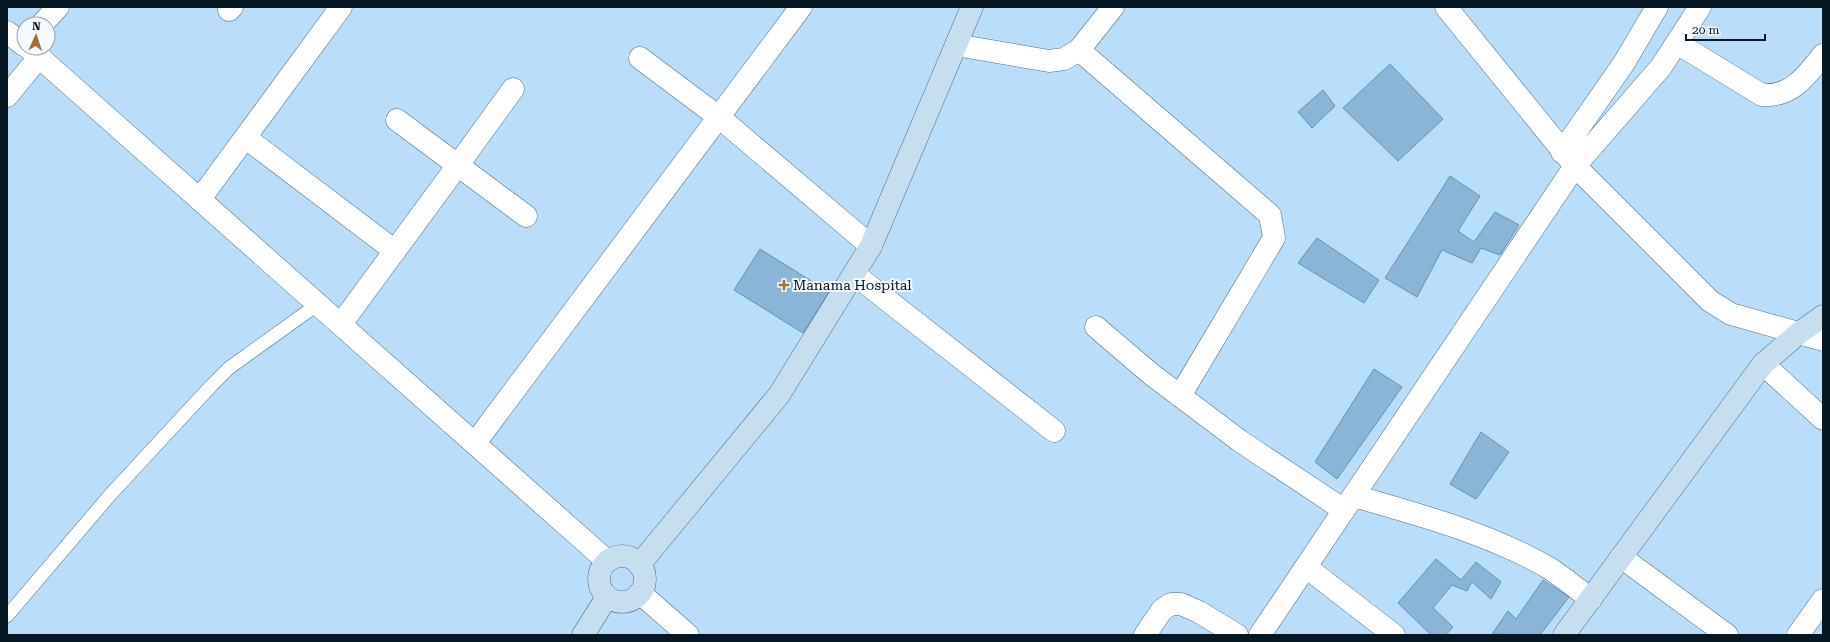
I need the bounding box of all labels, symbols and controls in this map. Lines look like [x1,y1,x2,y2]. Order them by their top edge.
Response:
north arrow [16,16,56,56]
scale bar [1686,16,1765,42]
text: N [32,20,42,33]
text: 20 m [1692,23,1719,37]
place label: Manama Hospital [793,277,912,293]
marker: Manama Hospital [778,279,790,291]

